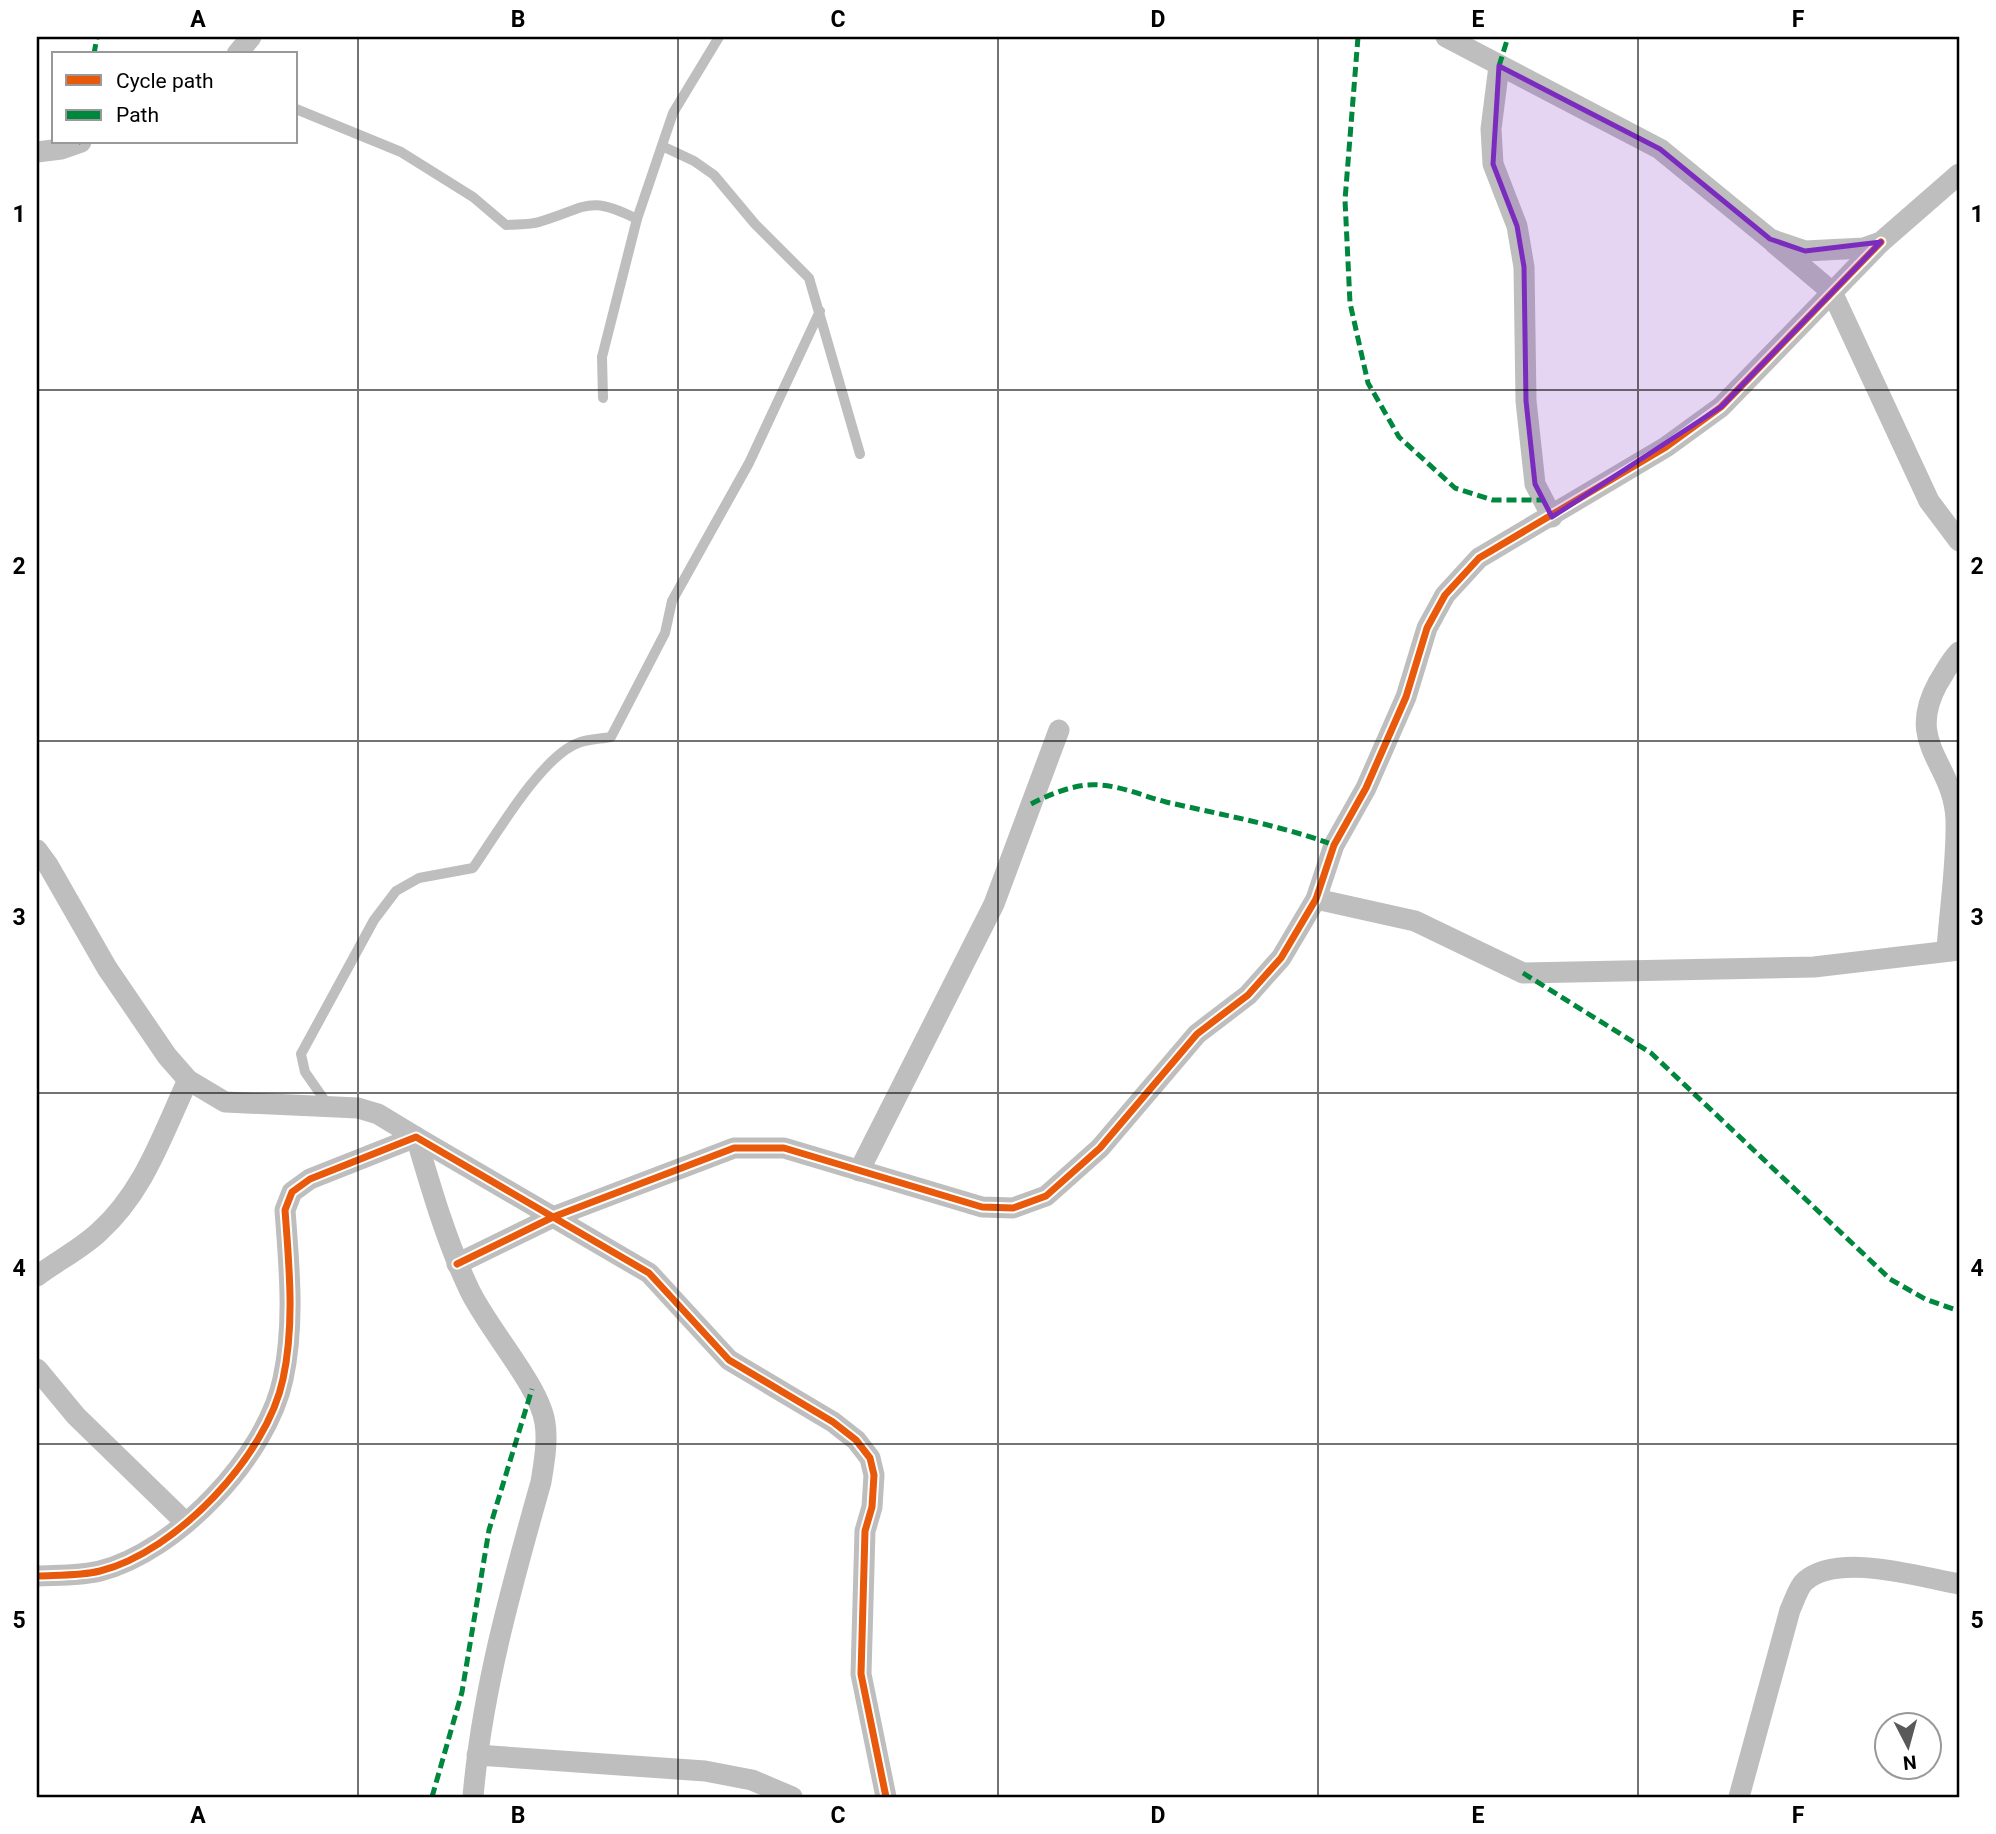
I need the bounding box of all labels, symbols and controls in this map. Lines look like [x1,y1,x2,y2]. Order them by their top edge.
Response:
text: A [190,6,206,33]
text: B [511,6,525,33]
text: C [830,6,846,33]
text: D [1151,6,1165,33]
text: E [1472,6,1485,33]
text: F [1792,6,1805,33]
legend [52,52,298,144]
text: Cycle path [116,69,214,93]
text: Path [116,103,159,127]
text: 1 [12,201,26,228]
text: 1 [1970,201,1984,228]
text: 2 [12,553,26,580]
text: 2 [1970,553,1984,580]
text: 3 [12,904,26,931]
text: 3 [1970,904,1984,931]
text: 4 [12,1255,26,1282]
text: 4 [1970,1255,1984,1282]
text: 5 [12,1607,26,1634]
text: 5 [1970,1607,1984,1634]
north arrow [1874,1712,1944,1782]
text: N [1902,1750,1918,1775]
text: A [190,1802,206,1829]
text: B [511,1802,525,1829]
text: C [830,1802,846,1829]
text: D [1151,1802,1165,1829]
text: E [1472,1802,1485,1829]
text: F [1792,1802,1805,1829]

